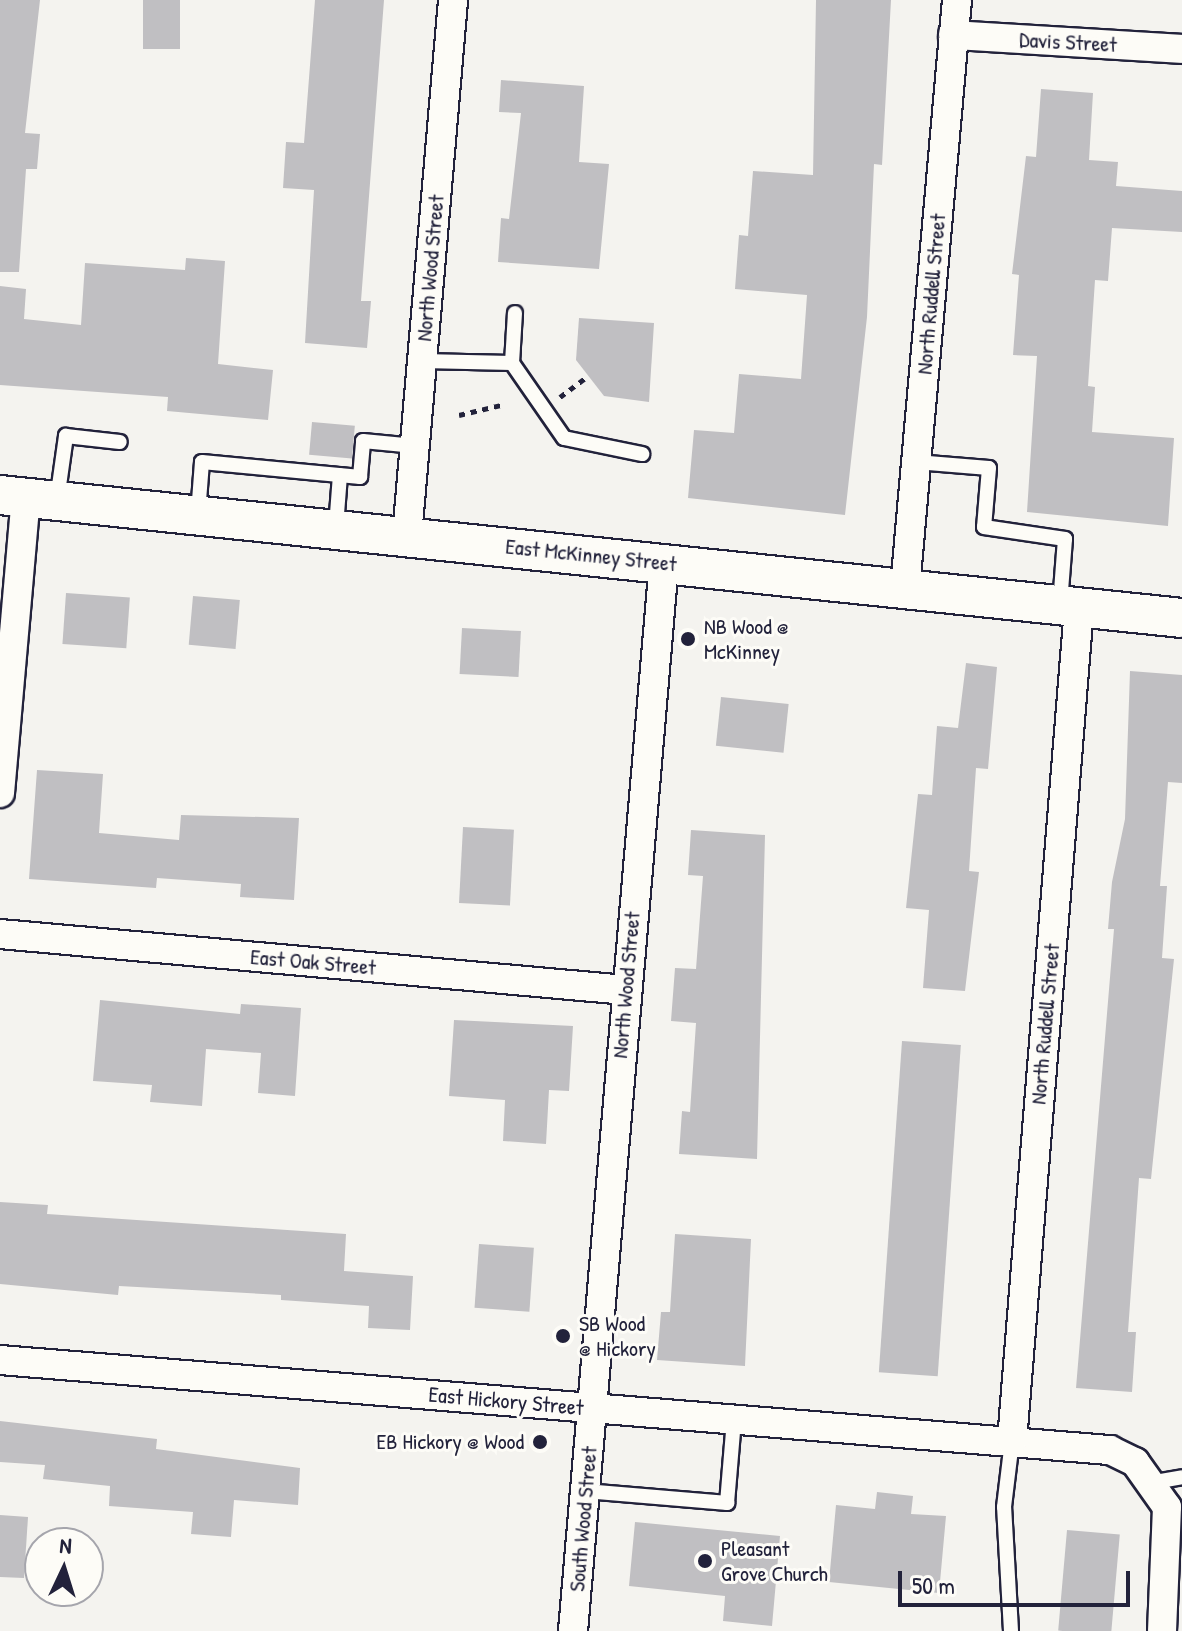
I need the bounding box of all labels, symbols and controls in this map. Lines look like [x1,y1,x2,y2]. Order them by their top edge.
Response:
street label: Davis Street [1019,26,1117,58]
street label: North Wood Street [410,194,450,342]
street label: North Ruddell Street [911,212,951,376]
street label: East McKinney Street [504,533,678,577]
place label: NB Wood @ McKinney [704,613,789,664]
marker: NB Wood @ McKinney [679,630,697,648]
street label: North Wood Street [606,911,646,1059]
street label: North Ruddell Street [1025,942,1065,1106]
street label: East Oak Street [249,943,377,981]
place label: SB Wood @ Hickory [579,1310,656,1362]
marker: SB Wood @ Hickory [554,1327,572,1345]
street label: East Hickory Street [428,1381,584,1421]
place label: EB Hickory @ Wood [376,1429,524,1455]
marker: EB Hickory @ Wood [531,1433,549,1451]
street label: South Wood Street [563,1445,603,1593]
north arrow [24,1527,104,1607]
text: N [59,1530,72,1560]
place label: Pleasant Grove Church [721,1535,828,1586]
marker: Pleasant Grove Church [696,1552,714,1570]
scale bar [902,1555,1134,1605]
text: 50 m [912,1569,955,1601]

